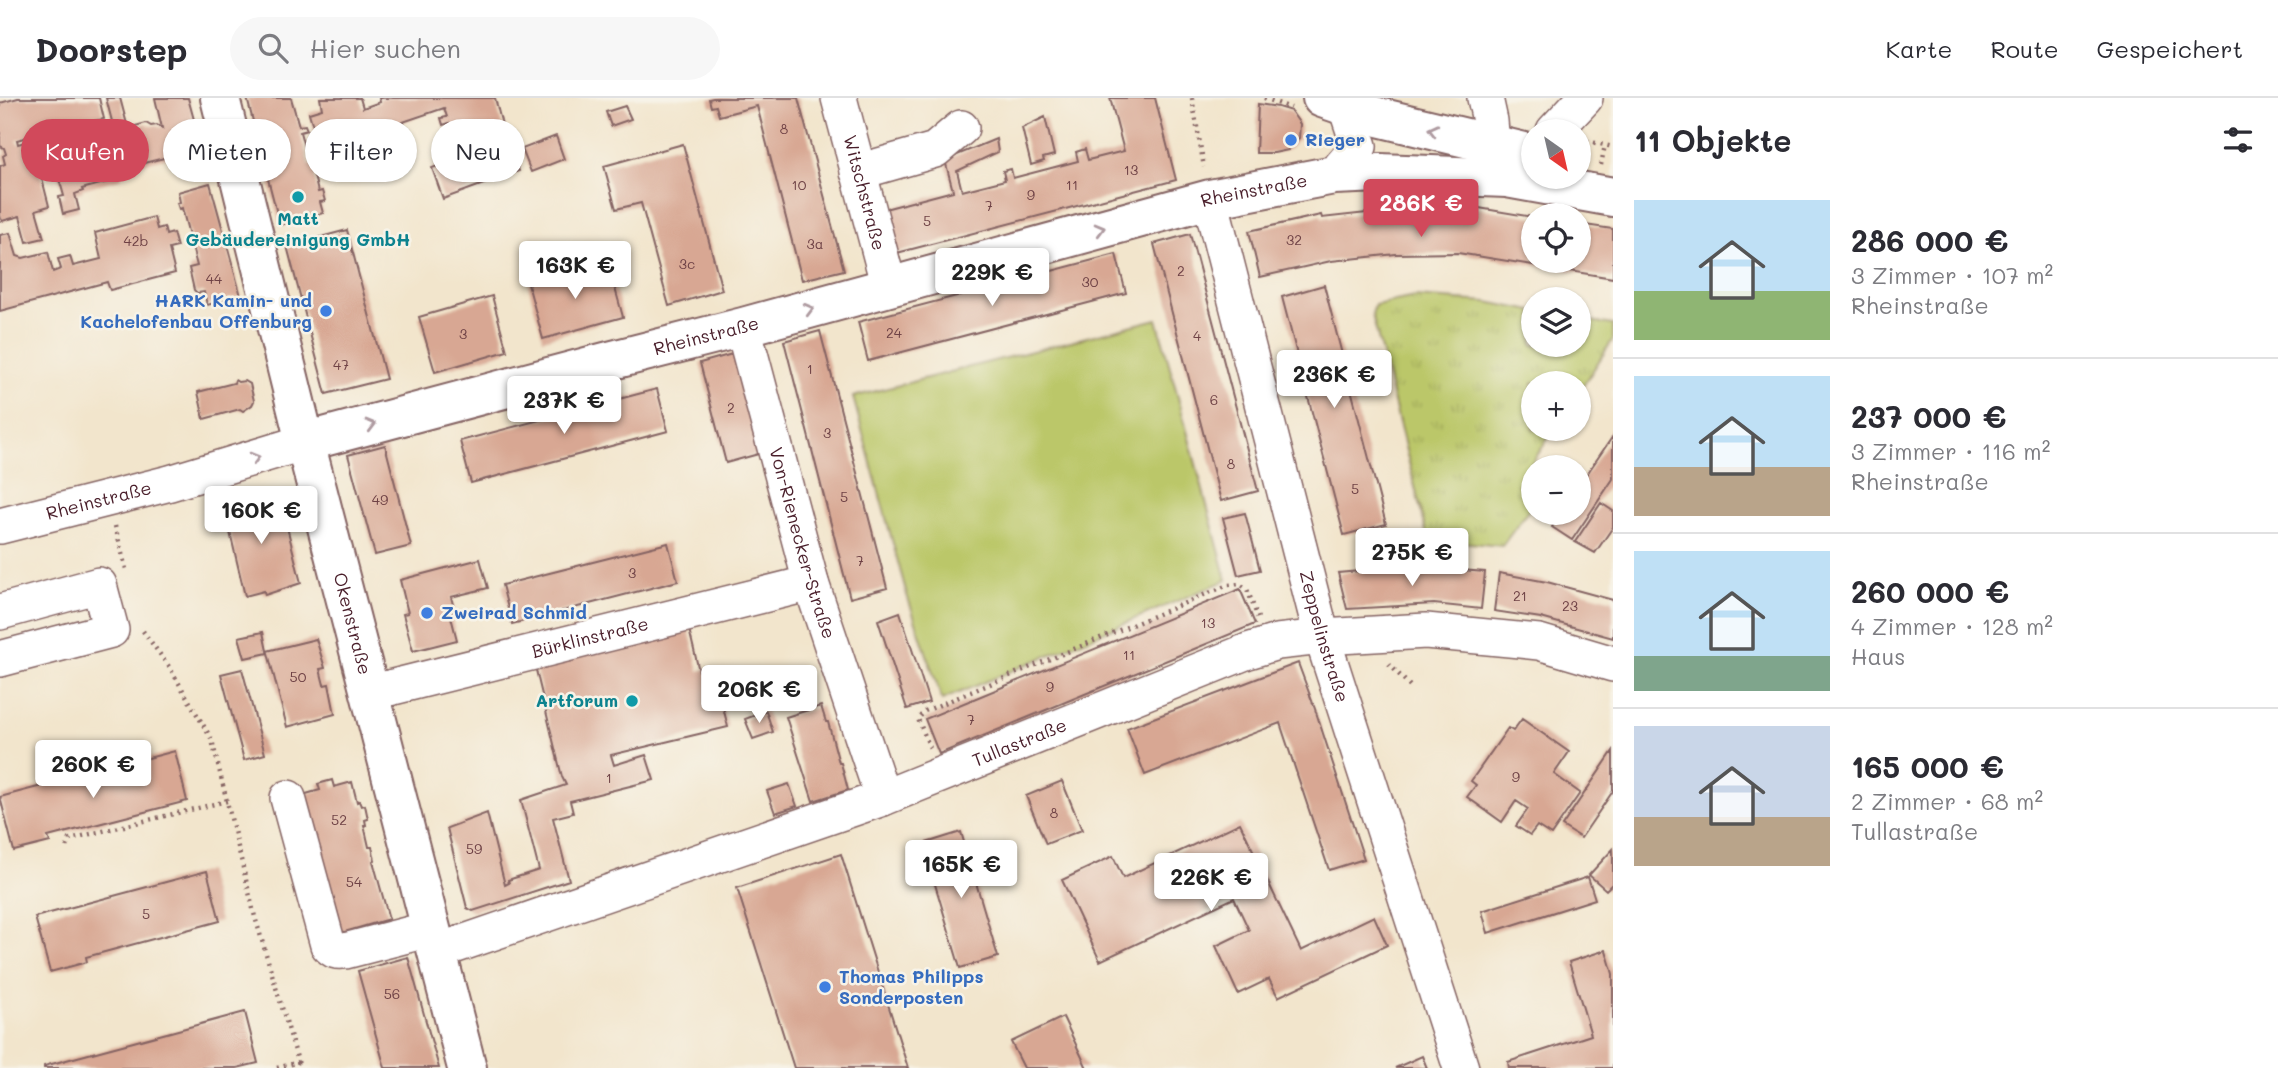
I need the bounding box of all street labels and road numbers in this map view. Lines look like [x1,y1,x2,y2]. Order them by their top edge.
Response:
street label: Witschstraße [838,132,892,253]
street label: Rheinstraße [1198,167,1309,212]
street label: Rheinstraße [651,310,761,360]
street label: Von-Rienecker-Straße [764,444,842,642]
street label: Rheinstraße [43,475,154,525]
street label: Zeppelinstraße [1294,568,1355,705]
street label: Okenstraße [328,570,378,677]
street label: Bürklinstraße [529,611,651,663]
street label: Tullastraße [968,712,1070,772]

